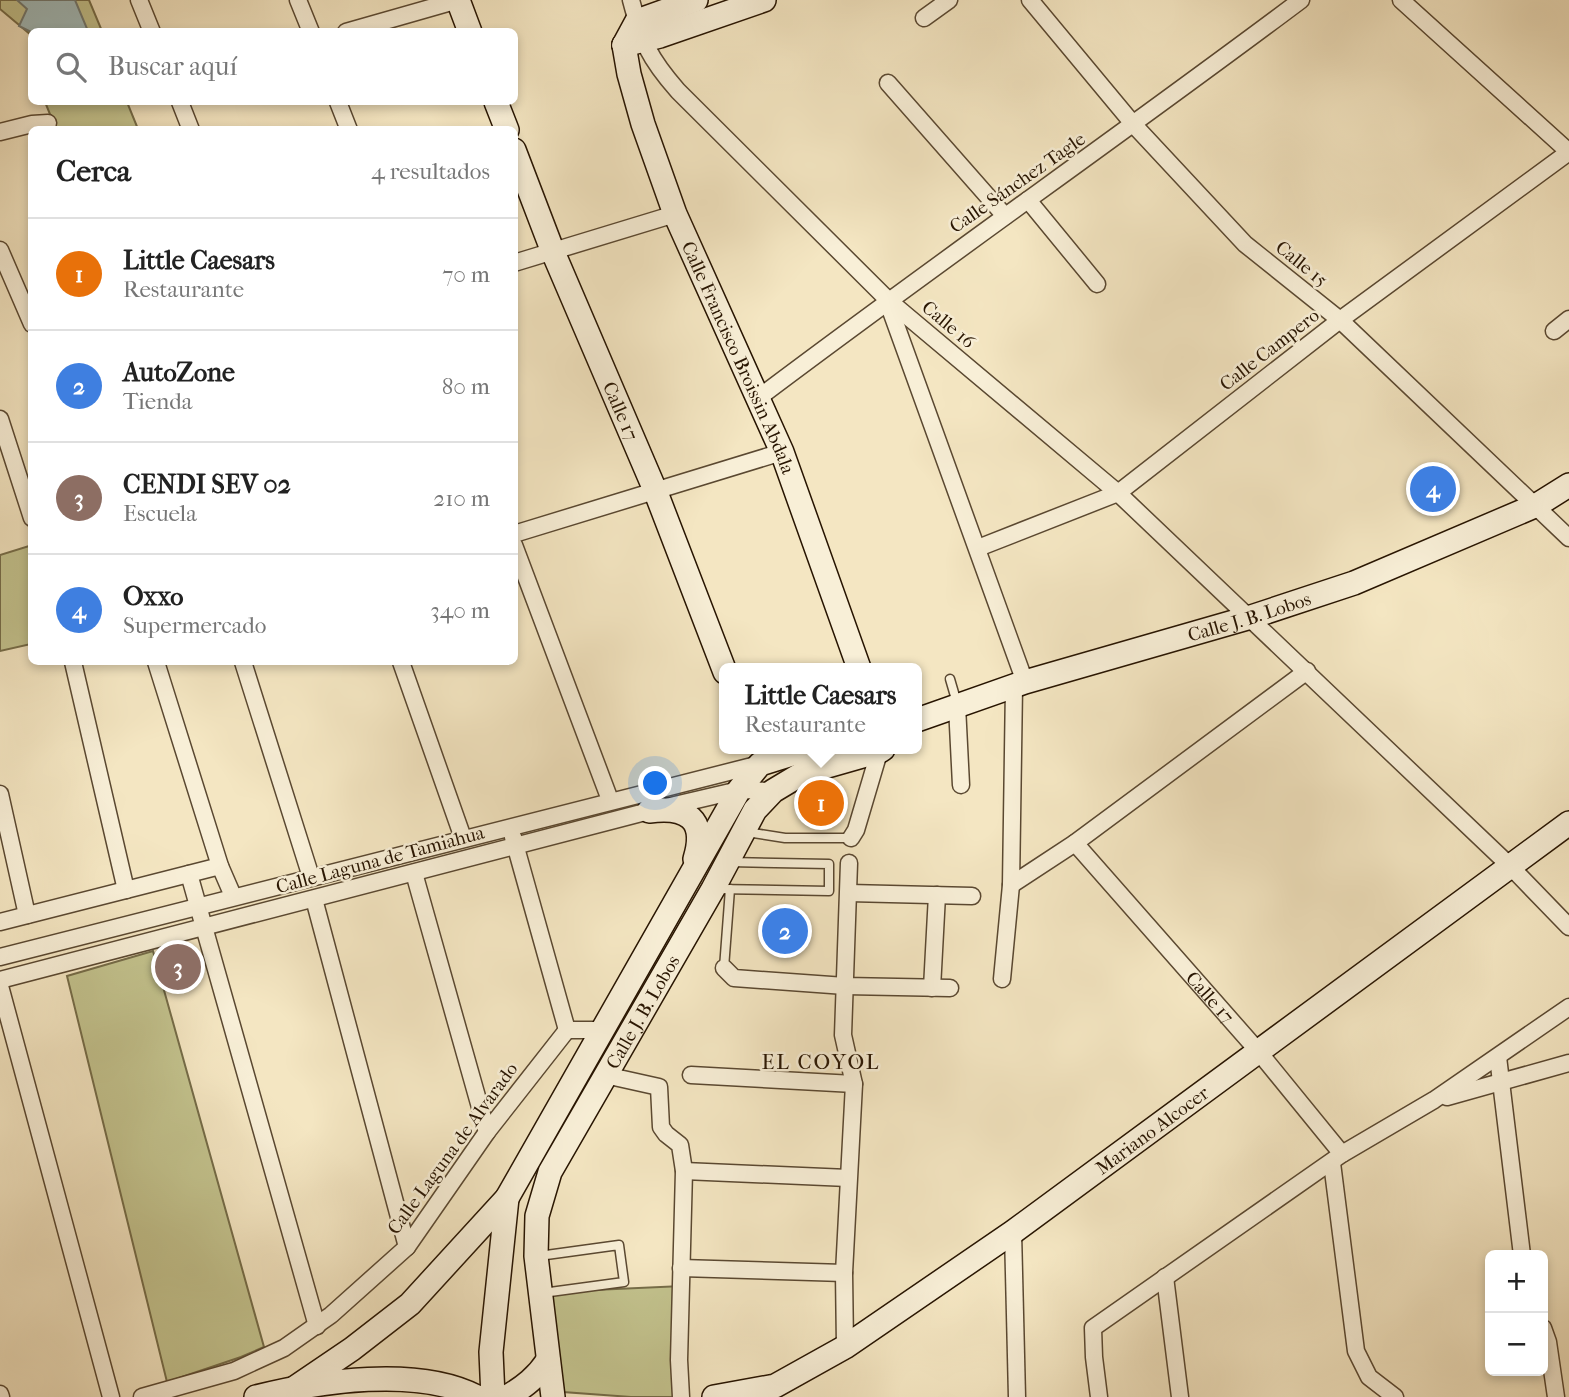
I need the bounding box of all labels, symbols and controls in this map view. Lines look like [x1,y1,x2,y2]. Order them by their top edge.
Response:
search box [28,28,518,105]
icon: search [52,48,90,86]
text: Buscar aquí [108,51,237,82]
street label: Calle Sánchez Tagle [946,128,1090,238]
text: Cerca [56,154,131,189]
text: 4 resultados [371,158,490,185]
street label: Calle 15 [1271,236,1332,291]
street label: Calle Francisco Broissin Abdala [677,238,799,477]
text: Little Caesars [123,245,275,276]
text: 1 [75,261,83,288]
text: 70 m [442,261,490,288]
text: Restaurante [123,276,244,303]
street label: Calle 16 [917,296,980,354]
street label: Calle Campero [1216,304,1324,395]
text: AutoZone [123,357,235,388]
text: 2 [73,373,85,400]
text: 80 m [442,373,490,400]
street label: Calle 17 [598,379,642,444]
text: Tienda [123,388,192,415]
pin: 4 [1410,463,1456,515]
text: CENDI SEV 02 [123,469,291,500]
text: 3 [74,485,84,512]
text: 210 m [433,485,490,512]
text: Escuela [123,500,197,527]
text: Oxxo [123,581,183,612]
street label: Calle J. B. Lobos [1185,588,1314,647]
text: 4 [72,597,86,624]
text: 340 m [430,597,490,624]
text: Supermercado [123,612,267,639]
popup [719,663,922,754]
text: Little Caesars [745,680,896,711]
text: Restaurante [745,711,866,738]
your location [638,766,672,800]
pin: 1 [798,777,844,829]
street label: Calle Laguna de Tamiahua [274,821,487,898]
pin: 2 [762,905,808,957]
pin: 3 [155,941,201,993]
street label: Calle J. B. Lobos [602,951,685,1073]
street label: Calle 17 [1181,967,1238,1028]
district label: EL COYOL [762,1050,880,1074]
street label: Calle Laguna de Alvarado [383,1058,523,1239]
street label: Mariano Alcocer [1092,1081,1214,1179]
map controls [1485,1250,1548,1376]
button: + [1485,1250,1548,1313]
button: − [1485,1313,1548,1376]

